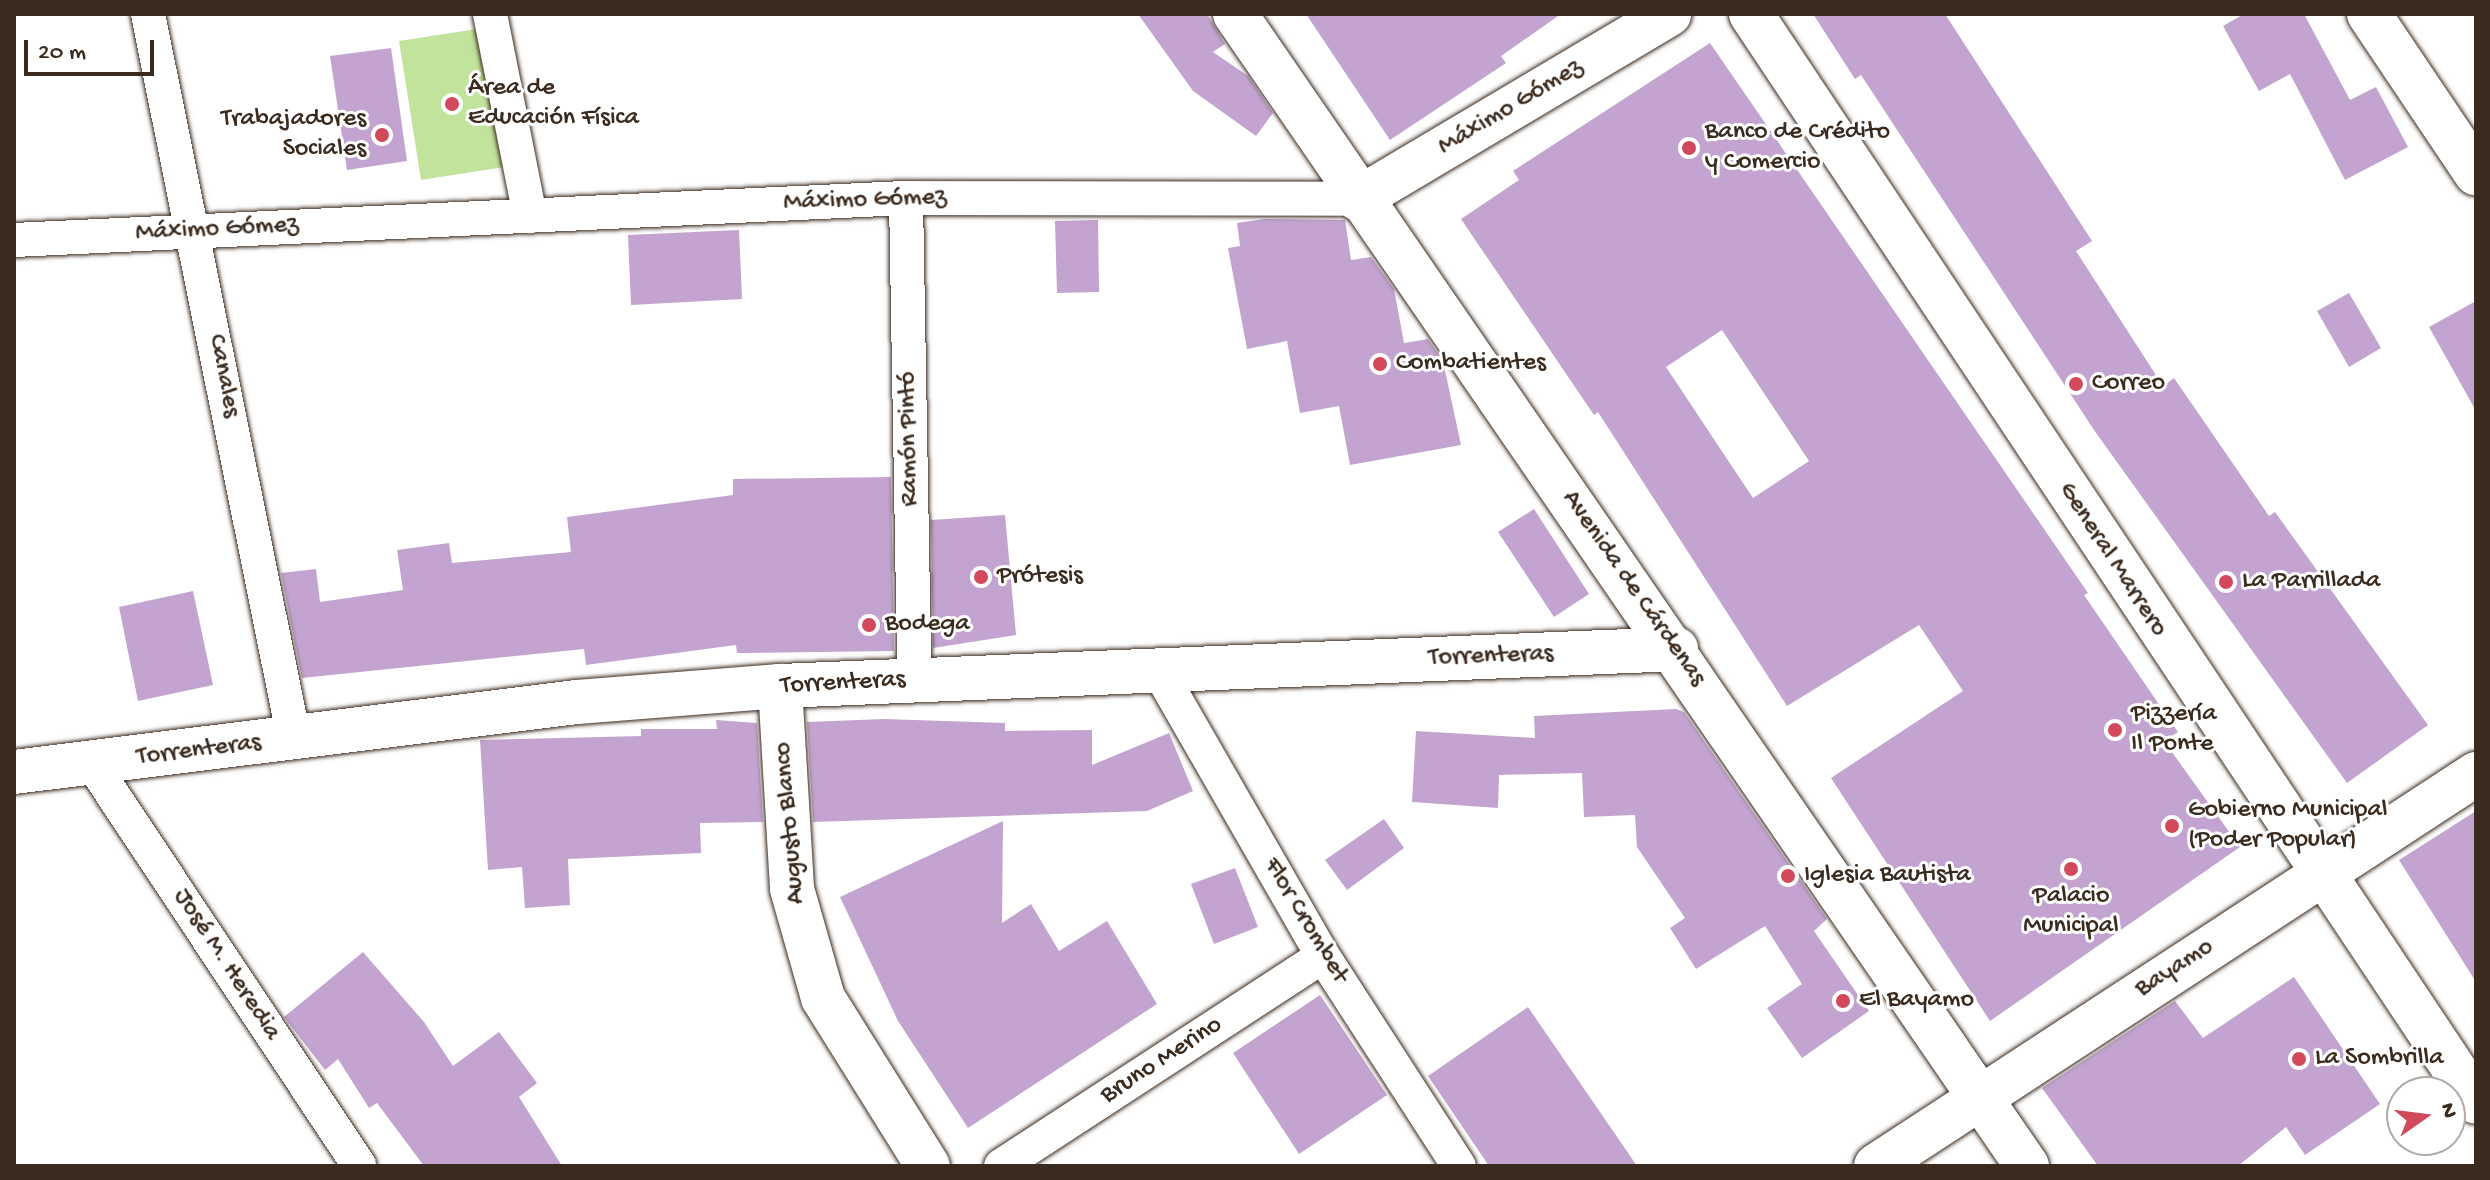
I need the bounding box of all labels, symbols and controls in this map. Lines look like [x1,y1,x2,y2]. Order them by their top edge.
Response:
scale bar [28,24,158,74]
text: 20 m [38,39,86,68]
street label: Máximo Gómez [1433,53,1589,163]
place label: Área de Educación Física [468,73,639,134]
marker: Área de Educación Física [443,95,461,113]
place label: Trabajadores Sociales [221,104,366,166]
place label: Banco de Crédito y Comercio [1705,117,1890,178]
marker: Trabajadores Sociales [373,126,391,144]
marker: Banco de Crédito y Comercio [1680,139,1698,157]
street label: Máximo Gómez [783,183,947,219]
street label: Máximo Gómez [135,210,299,250]
street label: Canales [200,332,246,420]
place label: Combatientes [1396,348,1546,380]
marker: Combatientes [1371,355,1389,373]
place label: Correo [2092,368,2165,400]
street label: Ramón Pintó [893,371,927,507]
marker: Correo [2067,375,2085,393]
street label: General Marrero [2050,477,2174,643]
street label: Avenida de Cárdenas [1554,485,1712,693]
place label: Prótesis [997,561,1083,593]
place label: La Parrillada [2242,566,2380,598]
marker: Prótesis [972,568,990,586]
marker: La Parrillada [2217,573,2235,591]
place label: Bodega [885,609,970,641]
marker: Bodega [860,616,878,634]
street label: Torrenteras [1428,639,1554,675]
street label: Torrenteras [780,665,906,703]
place label: Pizzería Il Ponte [2131,699,2217,760]
marker: Pizzería Il Ponte [2106,721,2124,739]
street label: Torrenteras [135,728,263,774]
street label: Augusto Blanco [768,741,814,905]
place label: Gobierno Municipal (Poder Popular) [2188,795,2388,856]
marker: Gobierno Municipal (Poder Popular) [2163,817,2181,835]
street label: Flor Crombet [1255,853,1355,989]
place label: Iglesia Bautista [1804,860,1971,892]
marker: Palacio Municipal [2062,860,2080,878]
marker: Iglesia Bautista [1779,867,1797,885]
place label: Palacio Municipal [2023,881,2119,942]
street label: José M. Heredia [165,883,287,1047]
street label: Bayamo [2130,932,2220,1006]
place label: El Bayamo [1859,985,1974,1017]
marker: El Bayamo [1834,992,1852,1010]
street label: Bruno Merino [1095,1010,1229,1112]
place label: La Sombrilla [2315,1043,2444,1075]
marker: La Sombrilla [2290,1050,2308,1068]
north arrow [2386,1076,2466,1156]
text: N [2433,1101,2462,1121]

